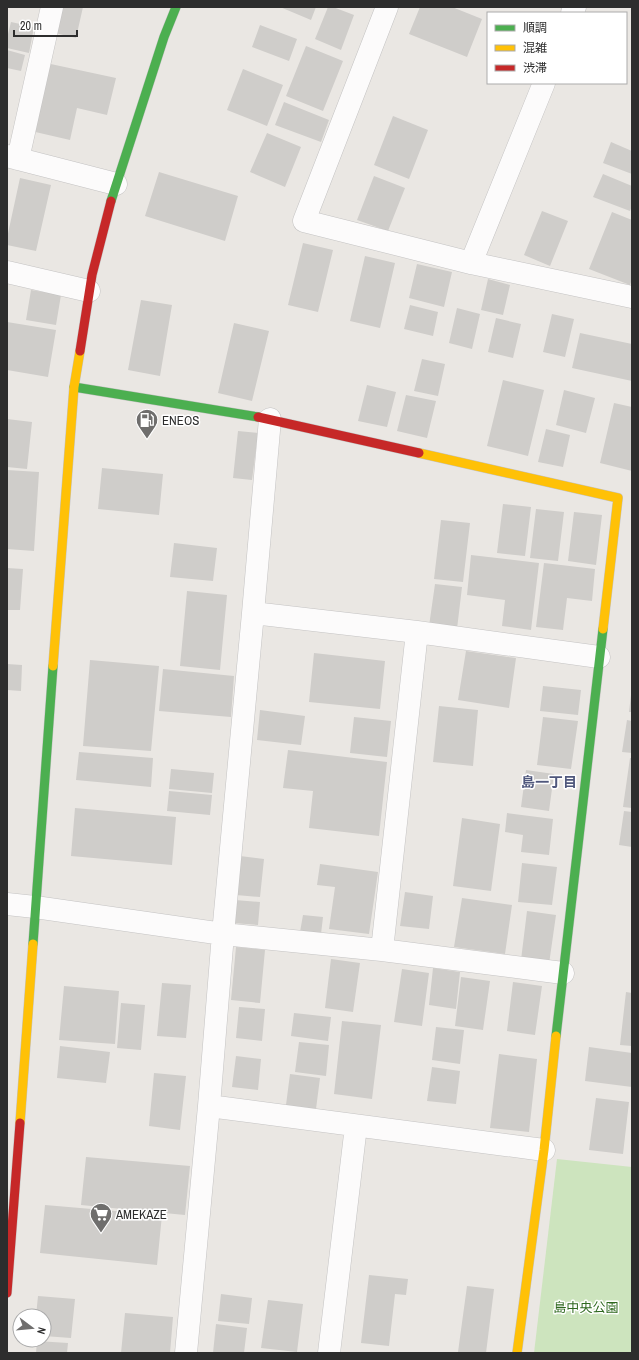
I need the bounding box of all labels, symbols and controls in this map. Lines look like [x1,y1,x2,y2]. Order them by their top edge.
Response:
scale bar [14,12,77,38]
legend [487,12,627,84]
text: 20 m [20,18,42,34]
text: 順調 [523,20,547,36]
text: 混雑 [523,40,547,56]
text: 渋滞 [523,60,547,76]
fuel station icon: ENEOS [134,407,160,440]
place label: ENEOS [162,412,199,429]
district label: 島一丁目 [521,773,577,791]
supermarket icon: AMEKAZE [88,1201,114,1234]
place label: AMEKAZE [115,1206,167,1223]
park label: 島中央公園 [553,1299,619,1316]
north arrow [12,1308,52,1348]
text: N [34,1326,49,1336]

